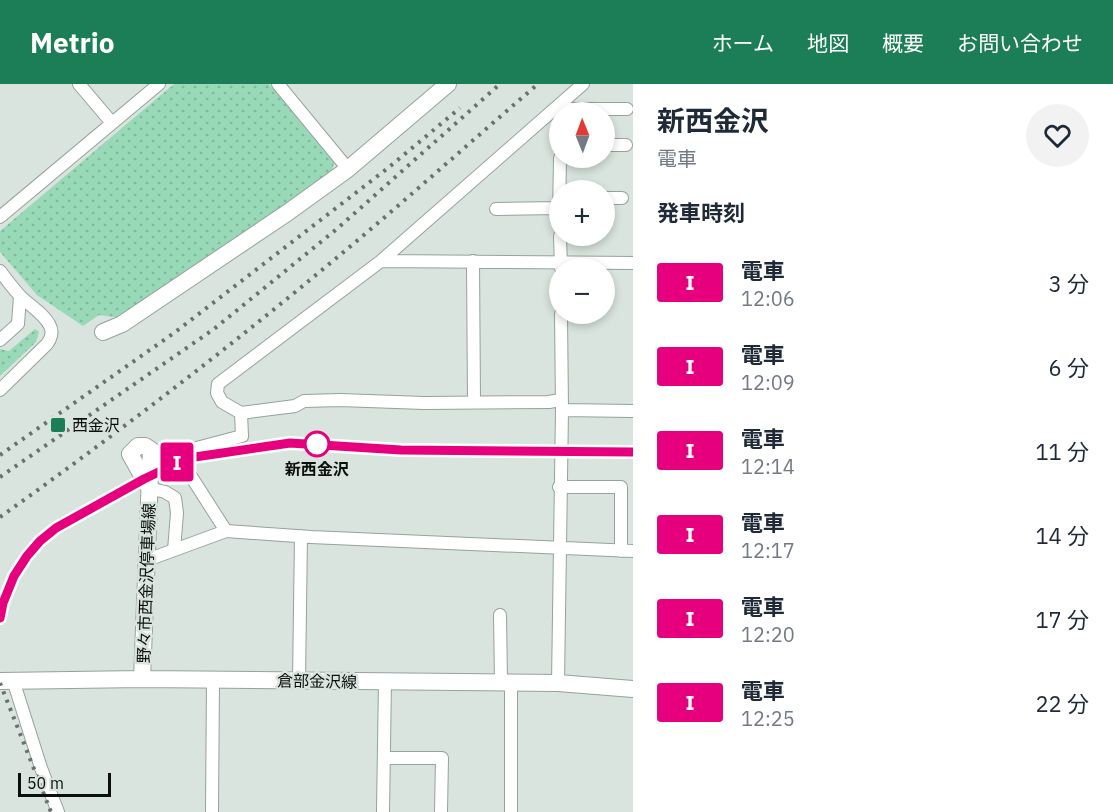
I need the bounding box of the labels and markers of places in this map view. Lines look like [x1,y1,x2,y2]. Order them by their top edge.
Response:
place label: 西金沢 [72,415,120,435]
marker: 西金沢 [49,416,67,434]
marker: 新西金沢 [304,431,330,457]
place label: 新西金沢 [285,459,349,479]

